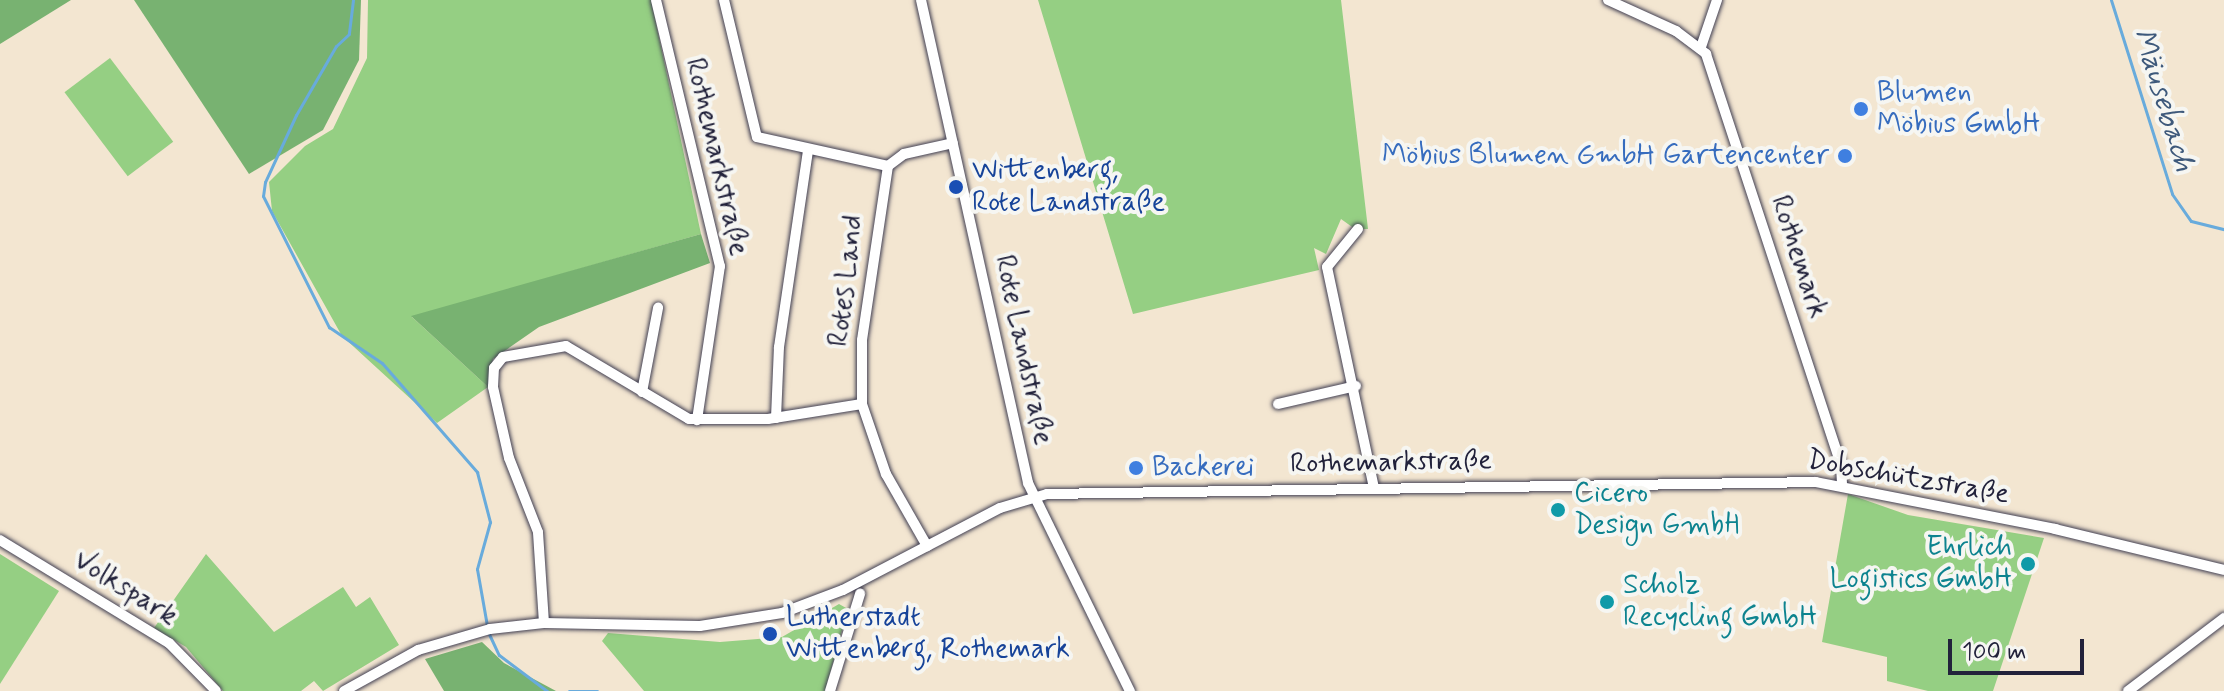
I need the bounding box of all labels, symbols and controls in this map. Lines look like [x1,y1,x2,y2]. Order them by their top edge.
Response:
water label: Mäusebach [2124,24,2202,176]
street label: Rothemarkstraße [677,55,755,259]
place label: Blumen Möbius GmbH [1877,76,2042,142]
marker: Blumen Möbius GmbH [1852,100,1870,118]
place label: Möbius Blumen GmbH Gartencenter [1382,139,1829,173]
marker: Möbius Blumen GmbH Gartencenter [1836,147,1854,165]
place label: Wittenberg, Rote Landstraße [972,154,1166,220]
marker: Wittenberg, Rote Landstraße [947,178,965,196]
street label: Rothemark [1762,191,1834,323]
street label: Rotes Land [822,214,872,348]
street label: Rote Landstraße [986,252,1060,448]
street label: Rothemarkstraße [1290,444,1492,482]
street label: Dobschützstraße [1804,444,2012,512]
place label: Backerei [1152,451,1254,485]
marker: Backerei [1127,459,1145,477]
place label: Cicero Design GmbH [1574,477,1739,543]
marker: Cicero Design GmbH [1549,501,1567,519]
place label: Ehrlich Logistics GmbH [1827,531,2012,597]
street label: Volkspark [67,544,183,634]
marker: Ehrlich Logistics GmbH [2019,555,2037,573]
place label: Scholz Recycling GmbH [1623,569,1819,635]
marker: Scholz Recycling GmbH [1598,593,1616,611]
place label: Lutherstadt Wittenberg, Rothemark [786,601,1067,667]
scale bar [1952,623,2088,673]
marker: Lutherstadt Wittenberg, Rothemark [761,625,779,643]
text: 100 m [1962,637,2026,668]

